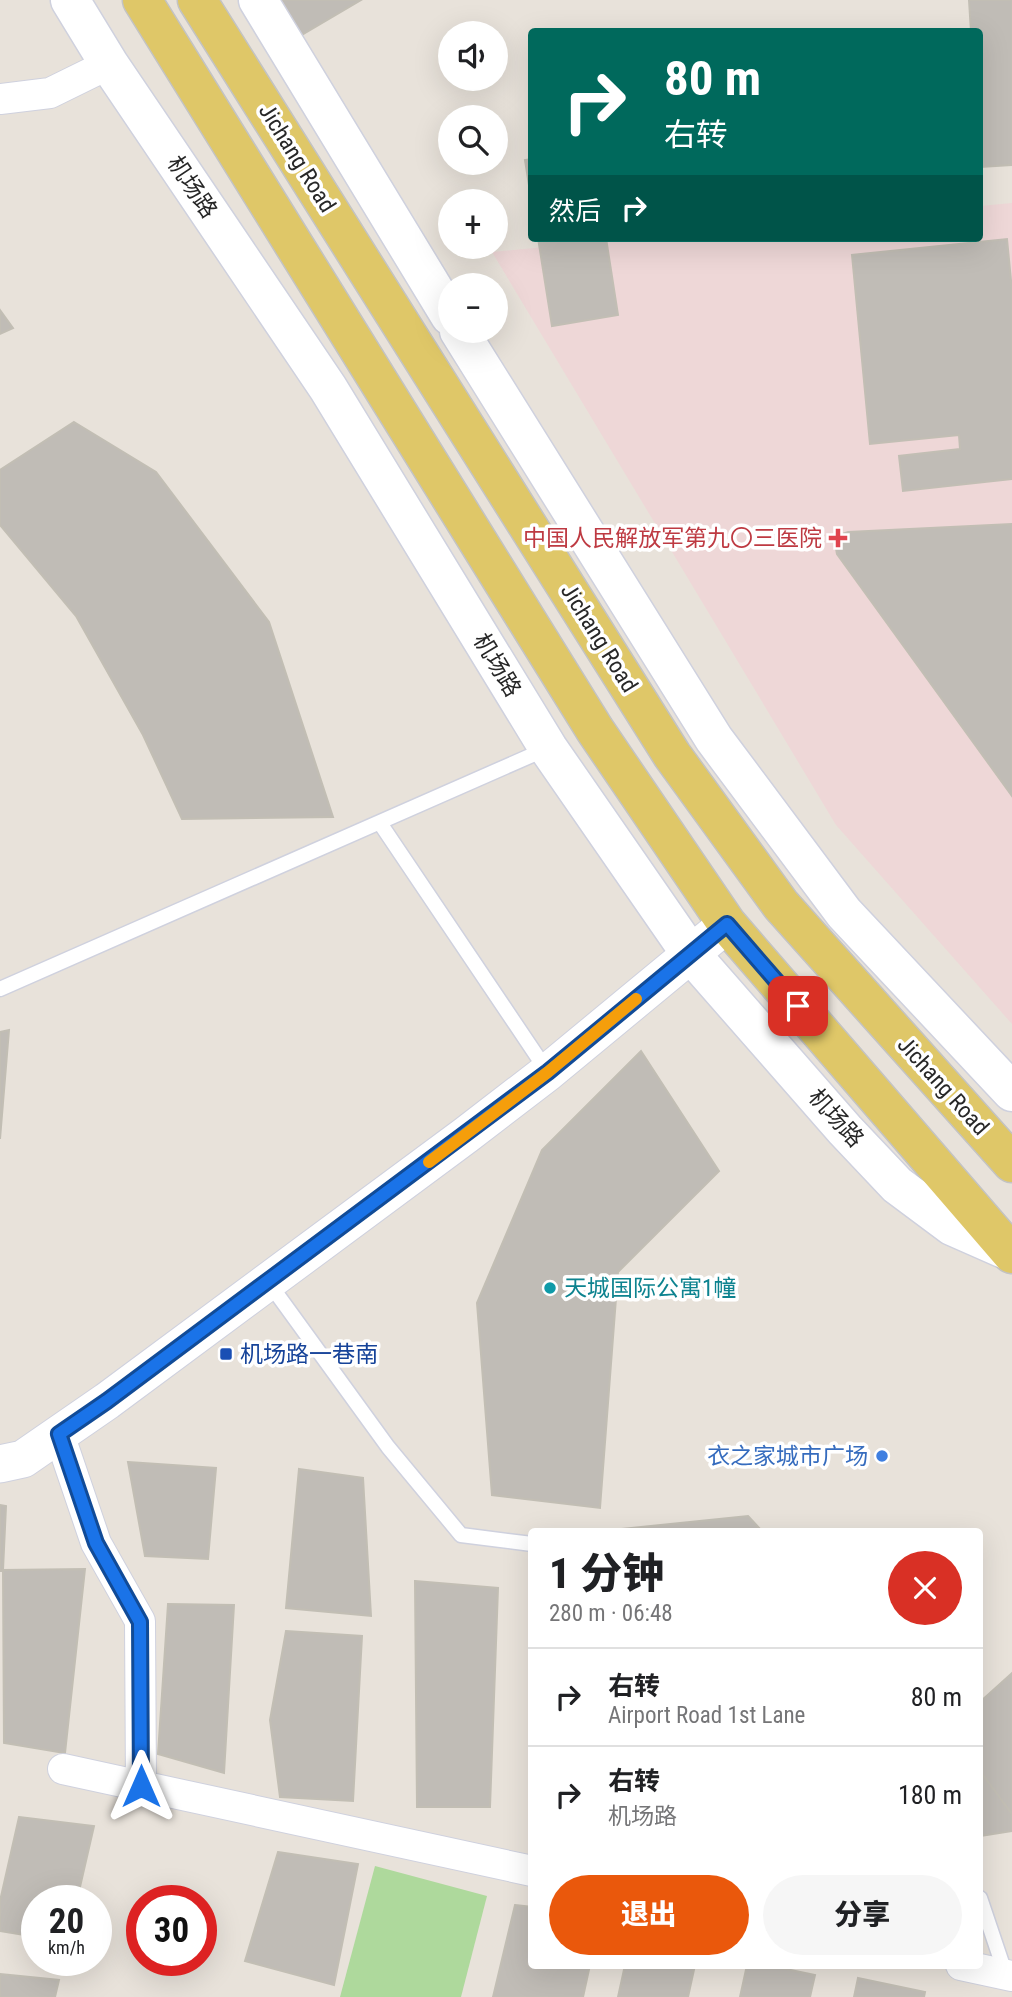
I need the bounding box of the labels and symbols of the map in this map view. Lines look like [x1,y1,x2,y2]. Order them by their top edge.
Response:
street label: Jichang Road [253,99,341,217]
street label: 机场路 [162,151,222,223]
place label: 中国人民解放军第九〇三医院 [523,525,822,552]
marker: 中国人民解放军第九〇三医院 [828,528,848,548]
street label: Jichang Road [555,579,643,697]
street label: 机场路 [468,628,526,702]
pin [768,976,828,1036]
street label: Jichang Road [892,1031,994,1141]
street label: 机场路 [803,1083,869,1153]
place label: 天城国际公寓1幢 [564,1275,736,1302]
marker: 天城国际公寓1幢 [542,1280,558,1296]
place label: 机场路一巷南 [240,1341,378,1368]
marker: 机场路一巷南 [218,1346,234,1362]
place label: 衣之家城市广场 [707,1443,868,1470]
marker: 衣之家城市广场 [874,1448,890,1464]
position arrow [104,1749,178,1823]
speed limit sign: 30 [126,1885,217,1976]

